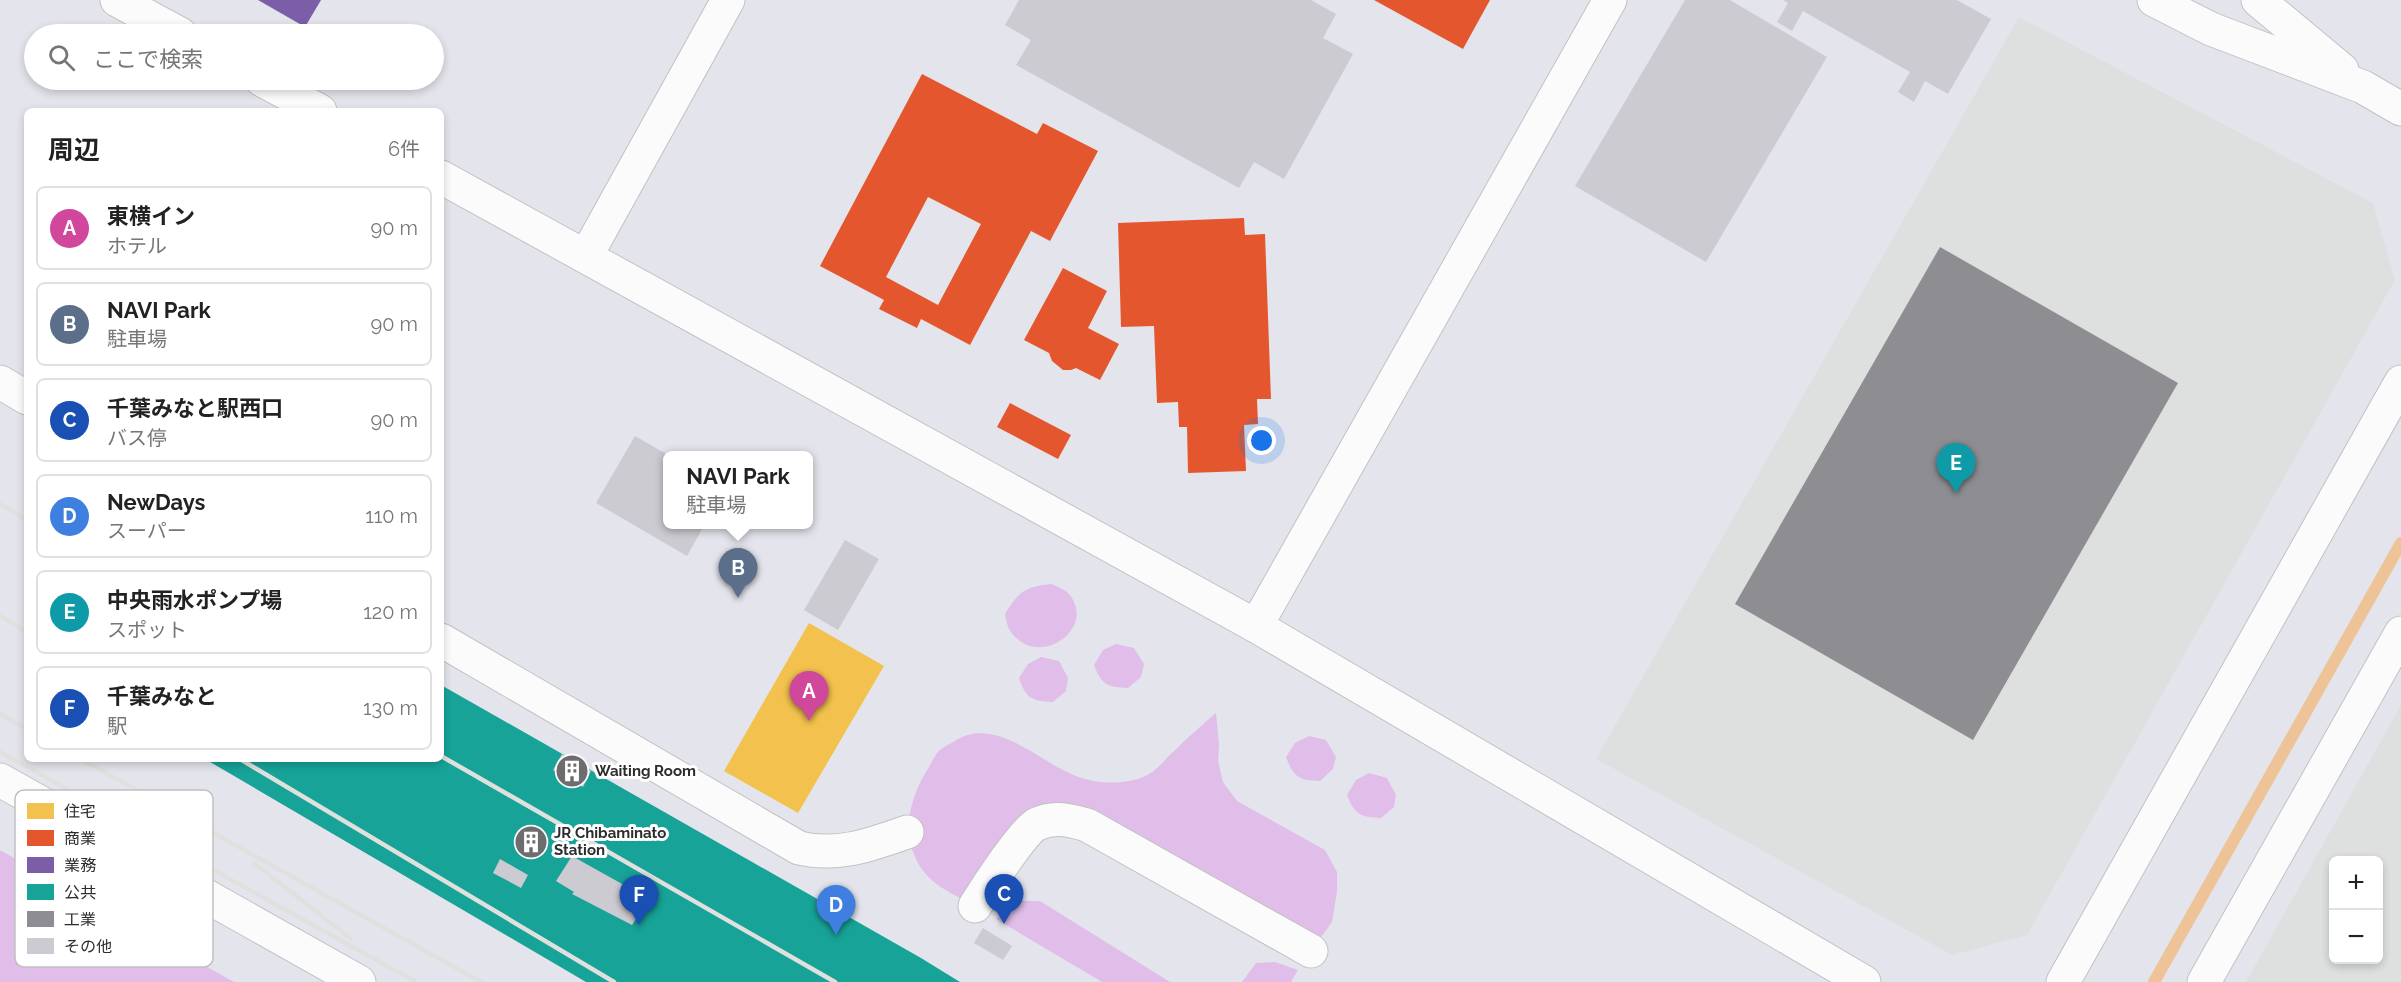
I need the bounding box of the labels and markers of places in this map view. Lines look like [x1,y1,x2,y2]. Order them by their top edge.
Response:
pin: E [1936,444,1976,493]
pin: B [718,548,758,598]
pin: A [790,672,828,721]
building icon: Waiting Room [554,753,590,789]
place label: Waiting Room [595,762,696,780]
building icon: JR Chibaminato Station [513,824,549,860]
place label: JR Chibaminato Station [554,824,666,859]
pin: C [984,874,1024,924]
pin: F [620,876,658,925]
pin: D [816,886,856,935]

